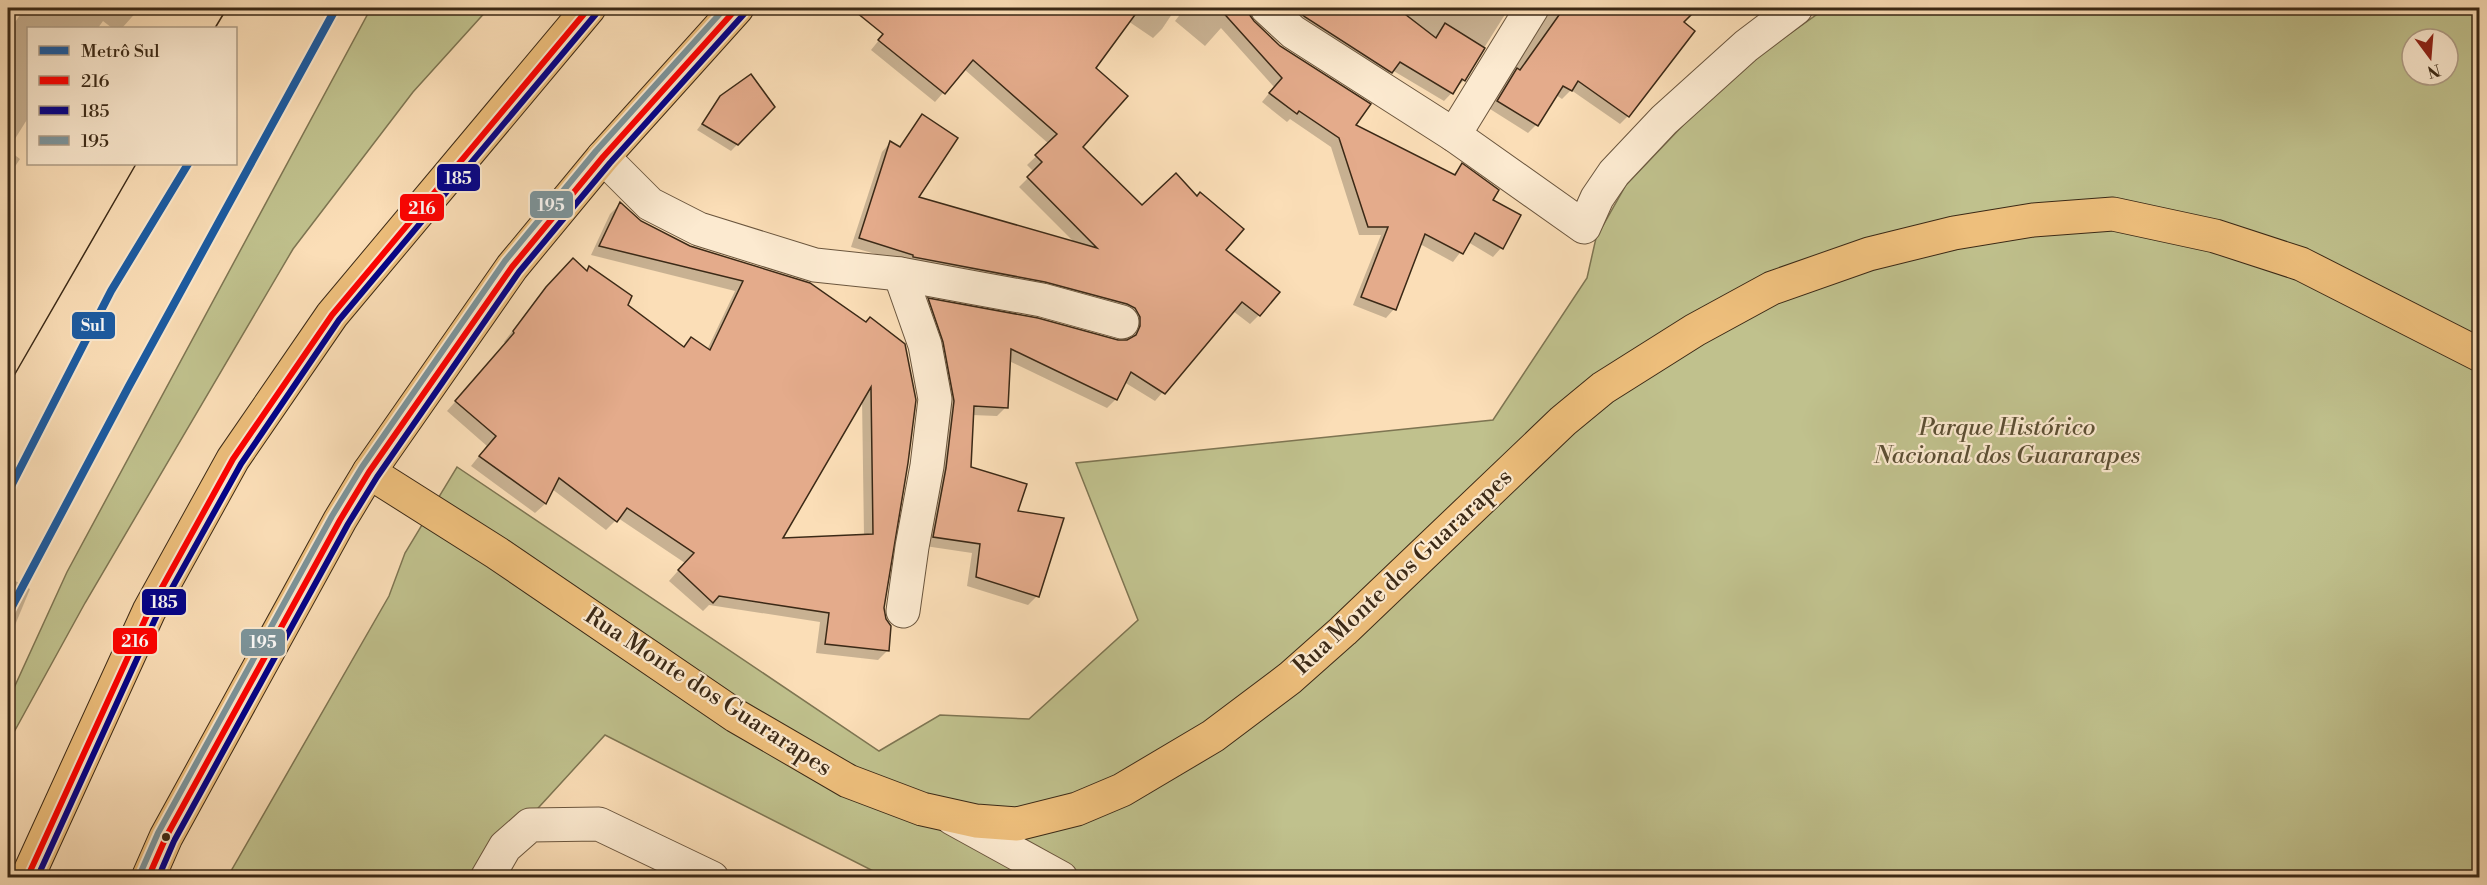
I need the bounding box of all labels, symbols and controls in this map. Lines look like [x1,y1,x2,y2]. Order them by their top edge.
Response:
legend [27,27,237,165]
north arrow [2400,27,2460,87]
text: Metrô Sul [81,40,160,63]
text: N [2425,59,2443,82]
text: 216 [81,70,110,93]
text: 185 [81,100,109,123]
text: 195 [81,130,109,153]
line badge: 185 [436,163,481,192]
text: 185 [444,169,472,189]
line badge: 195 [529,190,574,219]
line badge: 216 [399,193,445,222]
text: 195 [537,196,565,216]
text: 216 [408,199,436,219]
line badge: Sul [71,311,116,340]
text: Sul [81,316,106,336]
park label: Parque Histórico Nacional dos Guararapes [1873,413,2140,471]
street label: Rua Monte dos Guararapes [1287,462,1519,682]
line badge: 185 [141,588,187,616]
text: 185 [150,593,178,613]
street label: Rua Monte dos Guararapes [579,601,837,783]
line badge: 216 [112,627,158,655]
line badge: 195 [240,628,286,657]
text: 216 [121,632,149,652]
text: 195 [249,633,277,653]
unlabelled marker [160,831,172,843]

